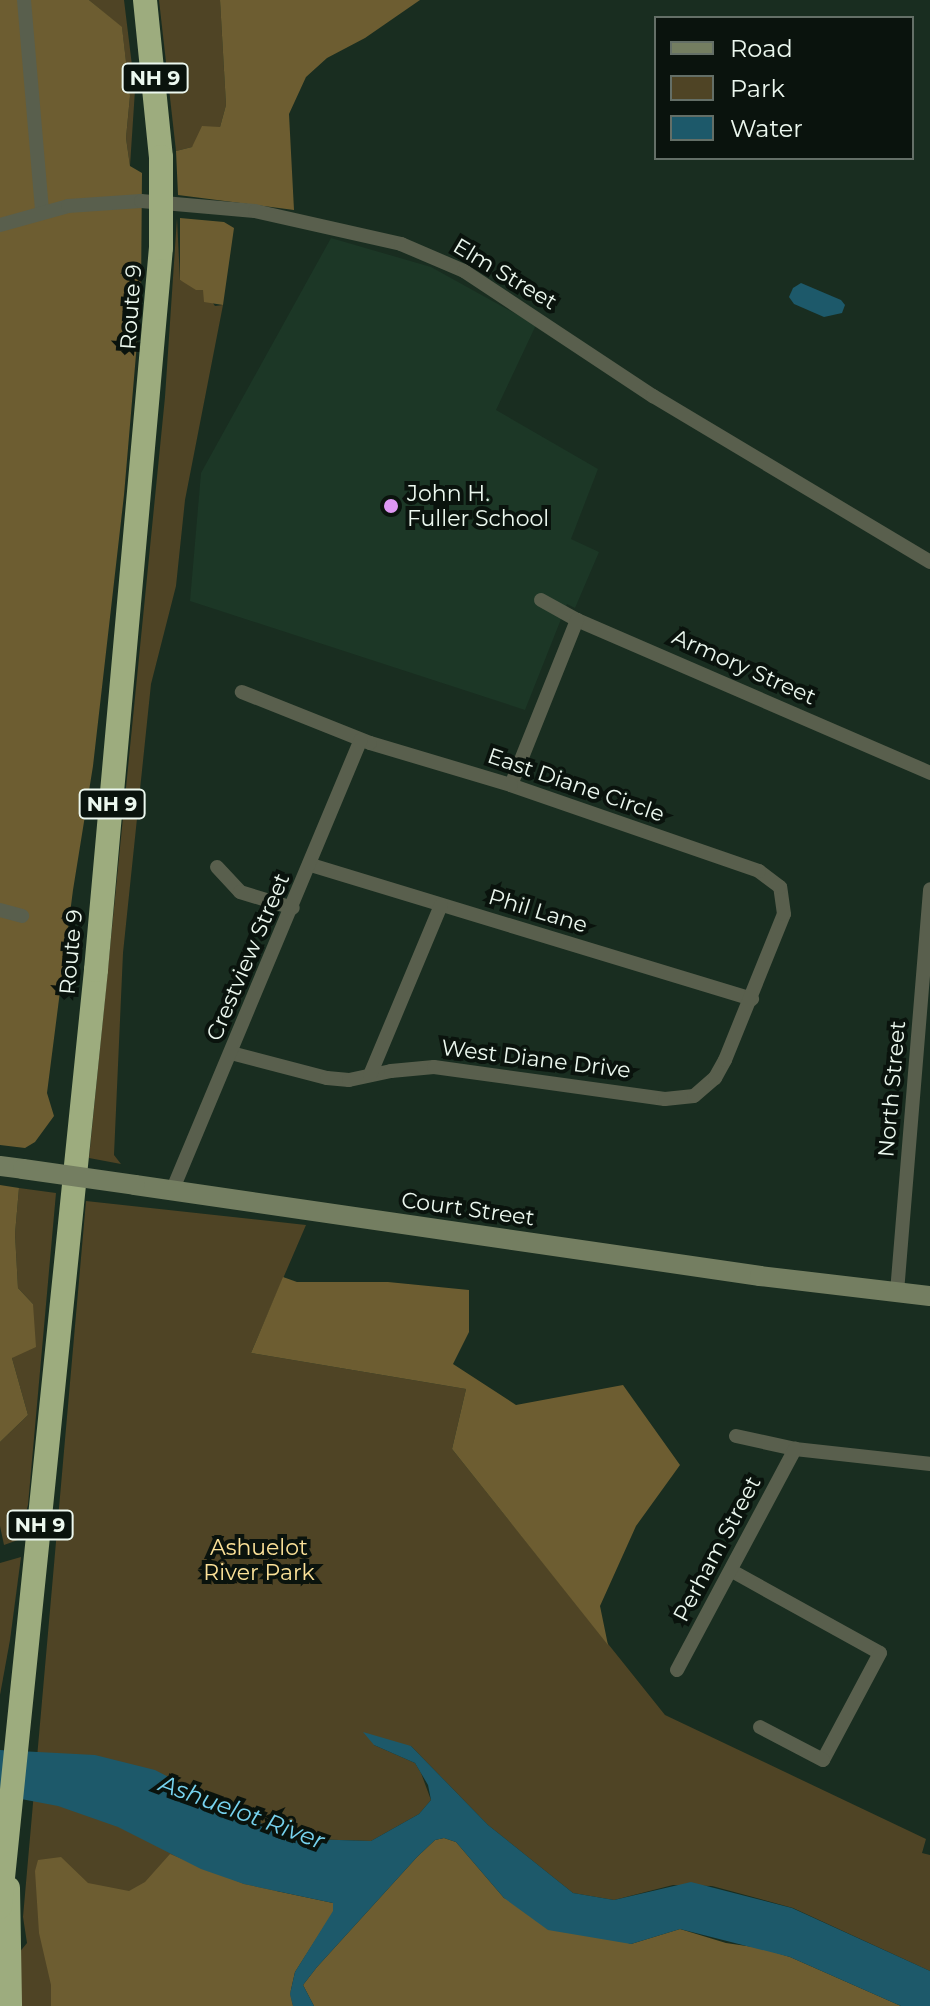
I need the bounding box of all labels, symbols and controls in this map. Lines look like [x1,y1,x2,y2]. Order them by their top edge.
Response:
legend [654,16,914,160]
text: Road [730,34,793,63]
road number: NH 9 [121,62,189,94]
text: Park [730,74,785,103]
text: Water [730,114,803,143]
street label: Elm Street [448,233,562,315]
street label: Route 9 [115,263,147,351]
place label: John H. Fuller School [407,480,549,532]
marker: John H. Fuller School [382,497,400,515]
street label: Armory Street [668,624,820,710]
street label: East Diane Circle [484,742,668,828]
road number: NH 9 [78,788,146,820]
street label: Crestview Street [201,869,295,1045]
street label: Phil Lane [485,883,591,939]
street label: Route 9 [54,908,88,996]
street label: North Street [873,1020,911,1158]
street label: West Diane Drive [440,1034,632,1084]
street label: Court Street [400,1187,536,1231]
street label: Perham Street [668,1472,766,1626]
road number: NH 9 [6,1509,74,1541]
park label: Ashuelot River Park [203,1534,315,1586]
water label: Ashuelot River [155,1769,329,1855]

